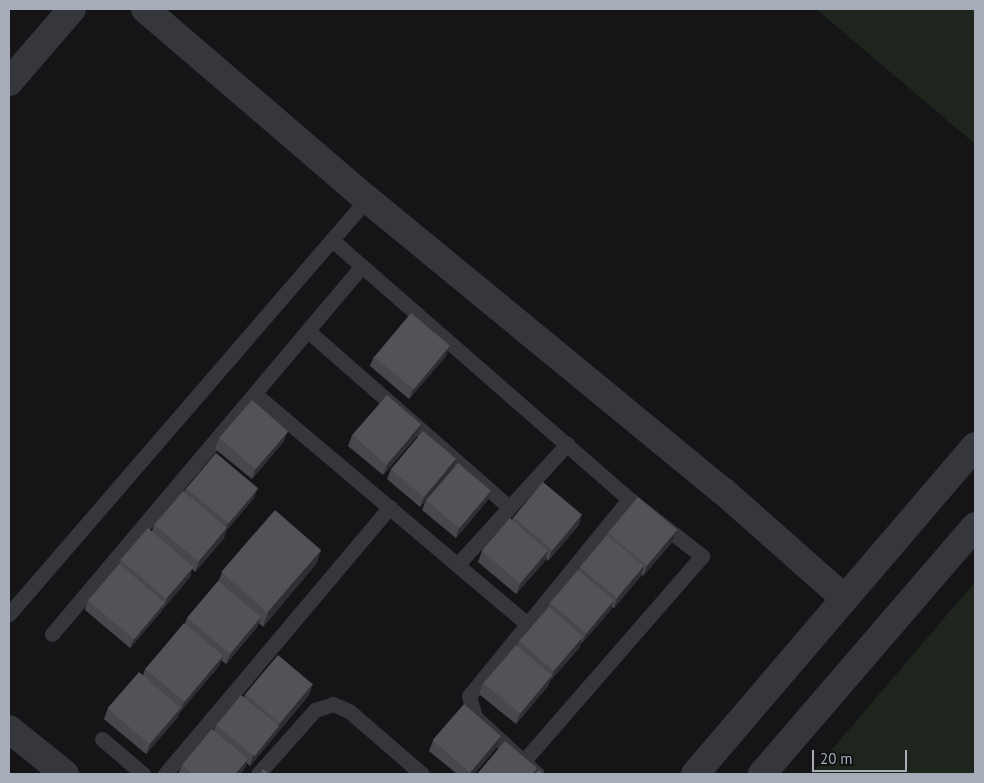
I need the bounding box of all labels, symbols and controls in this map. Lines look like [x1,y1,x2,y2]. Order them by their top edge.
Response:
scale bar [814,740,909,772]
text: 20 m [820,749,853,768]

